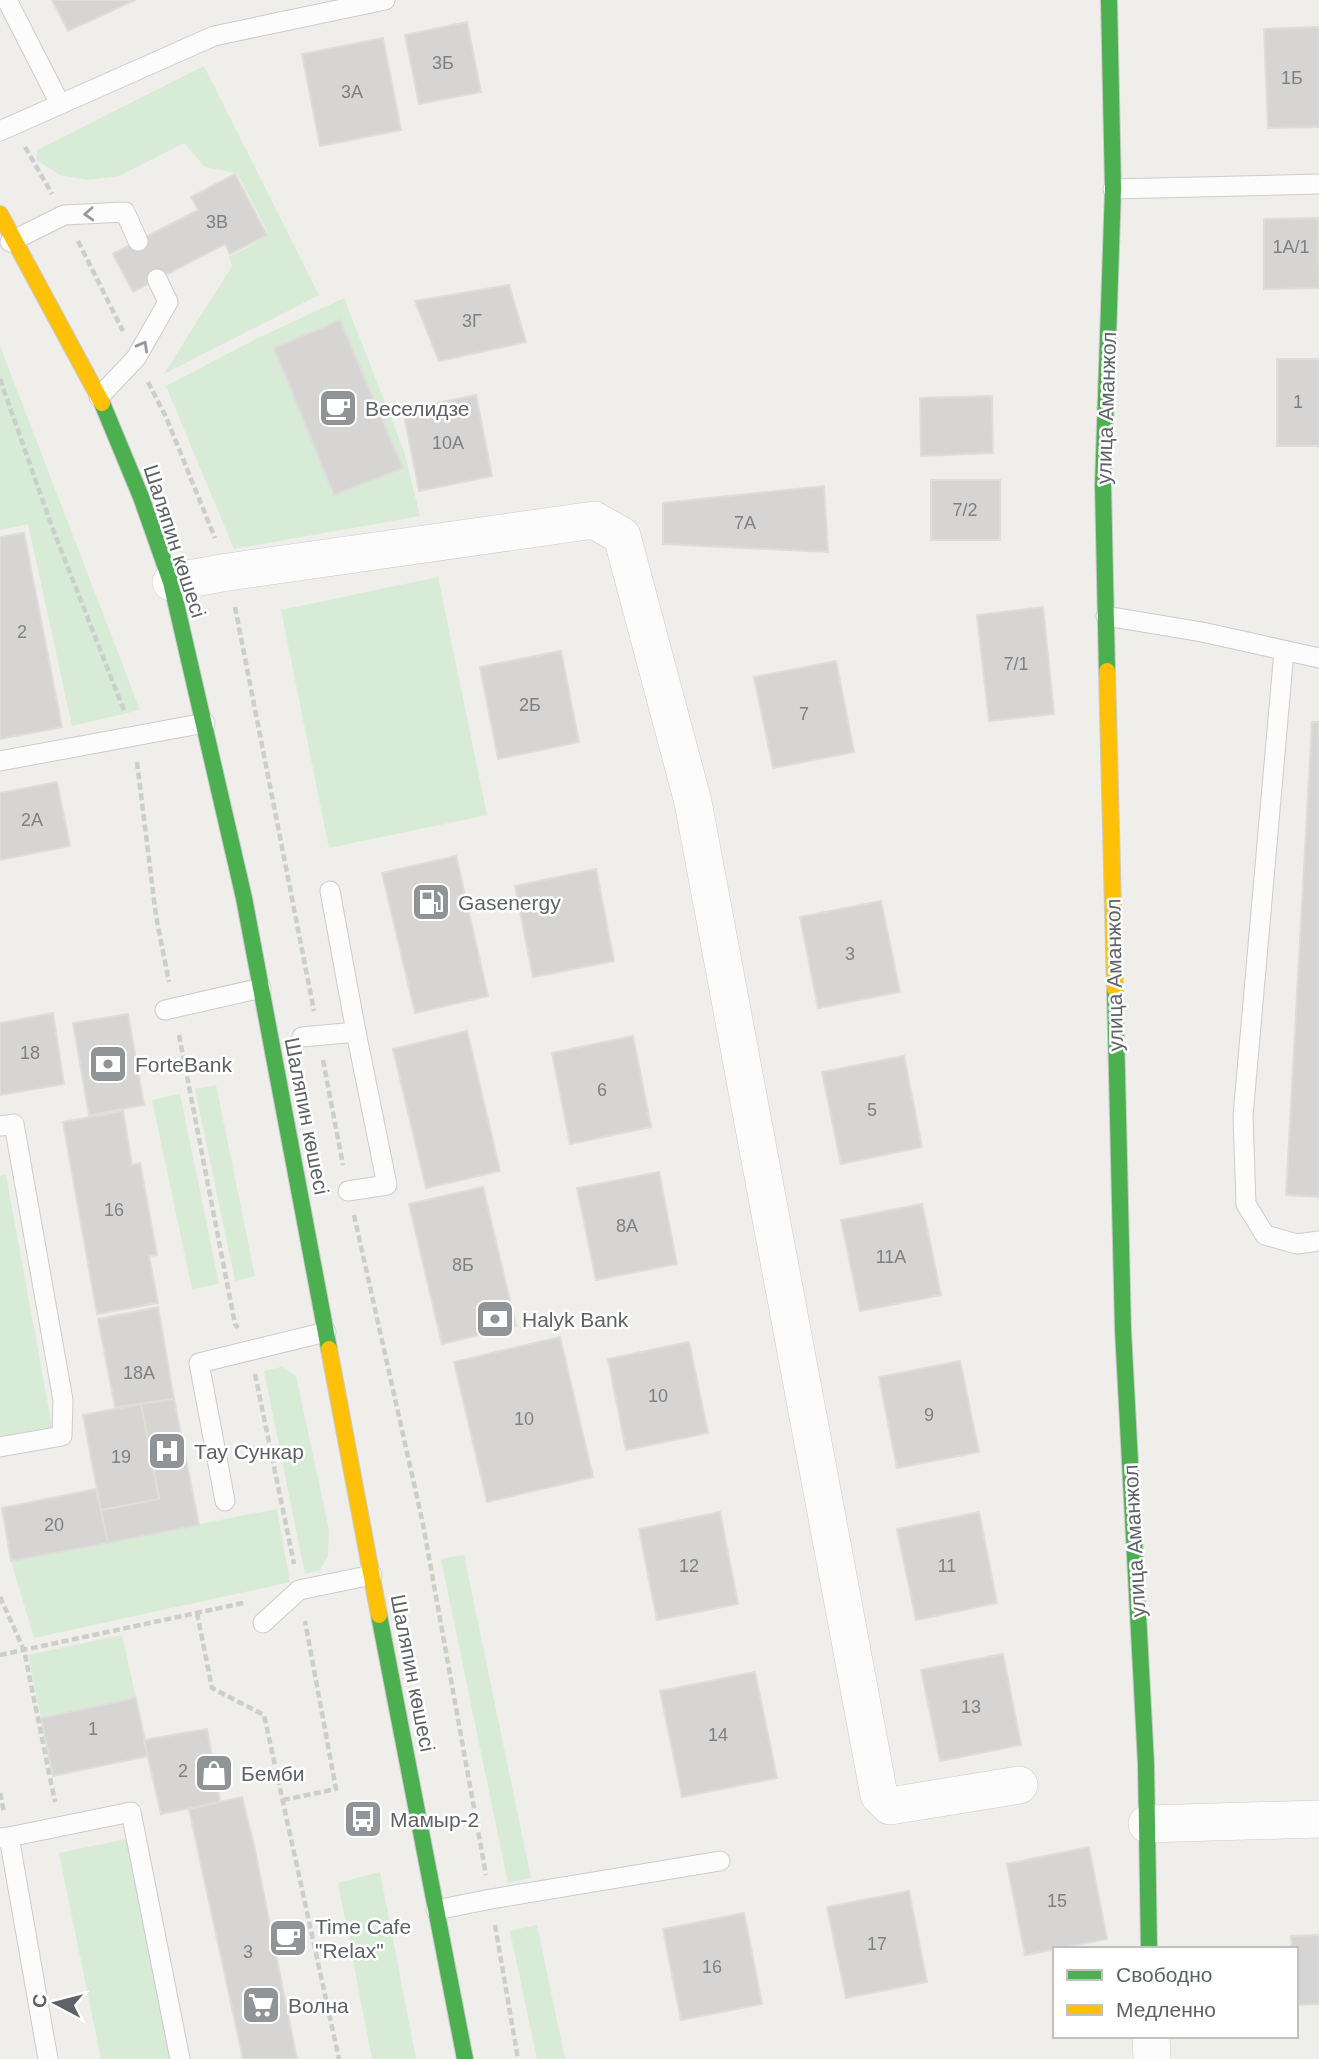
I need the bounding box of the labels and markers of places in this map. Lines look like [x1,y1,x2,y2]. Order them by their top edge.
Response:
cafe icon: Веселидзе [317,387,359,429]
place label: Веселидзе [365,397,469,420]
fuel station icon: Gasenergy [410,881,452,923]
place label: Gasenergy [458,891,561,914]
bank icon: ForteBank [87,1043,129,1085]
place label: ForteBank [135,1053,232,1076]
bank icon: Halyk Bank [474,1298,516,1340]
place label: Halyk Bank [522,1308,629,1331]
hospital icon: Тау Сункар [146,1430,188,1472]
place label: Тау Сункар [194,1440,304,1463]
shop icon: Бемби [193,1752,235,1794]
place label: Бемби [241,1762,304,1785]
bus stop icon: Мамыр-2 [342,1798,384,1840]
place label: Мамыр-2 [390,1808,479,1831]
place label: Time Cafe "Relax" [315,1915,411,1962]
cafe icon: Time Cafe "Relax" [267,1917,309,1959]
supermarket icon: Волна [240,1984,282,2026]
place label: Волна [288,1994,349,2017]

